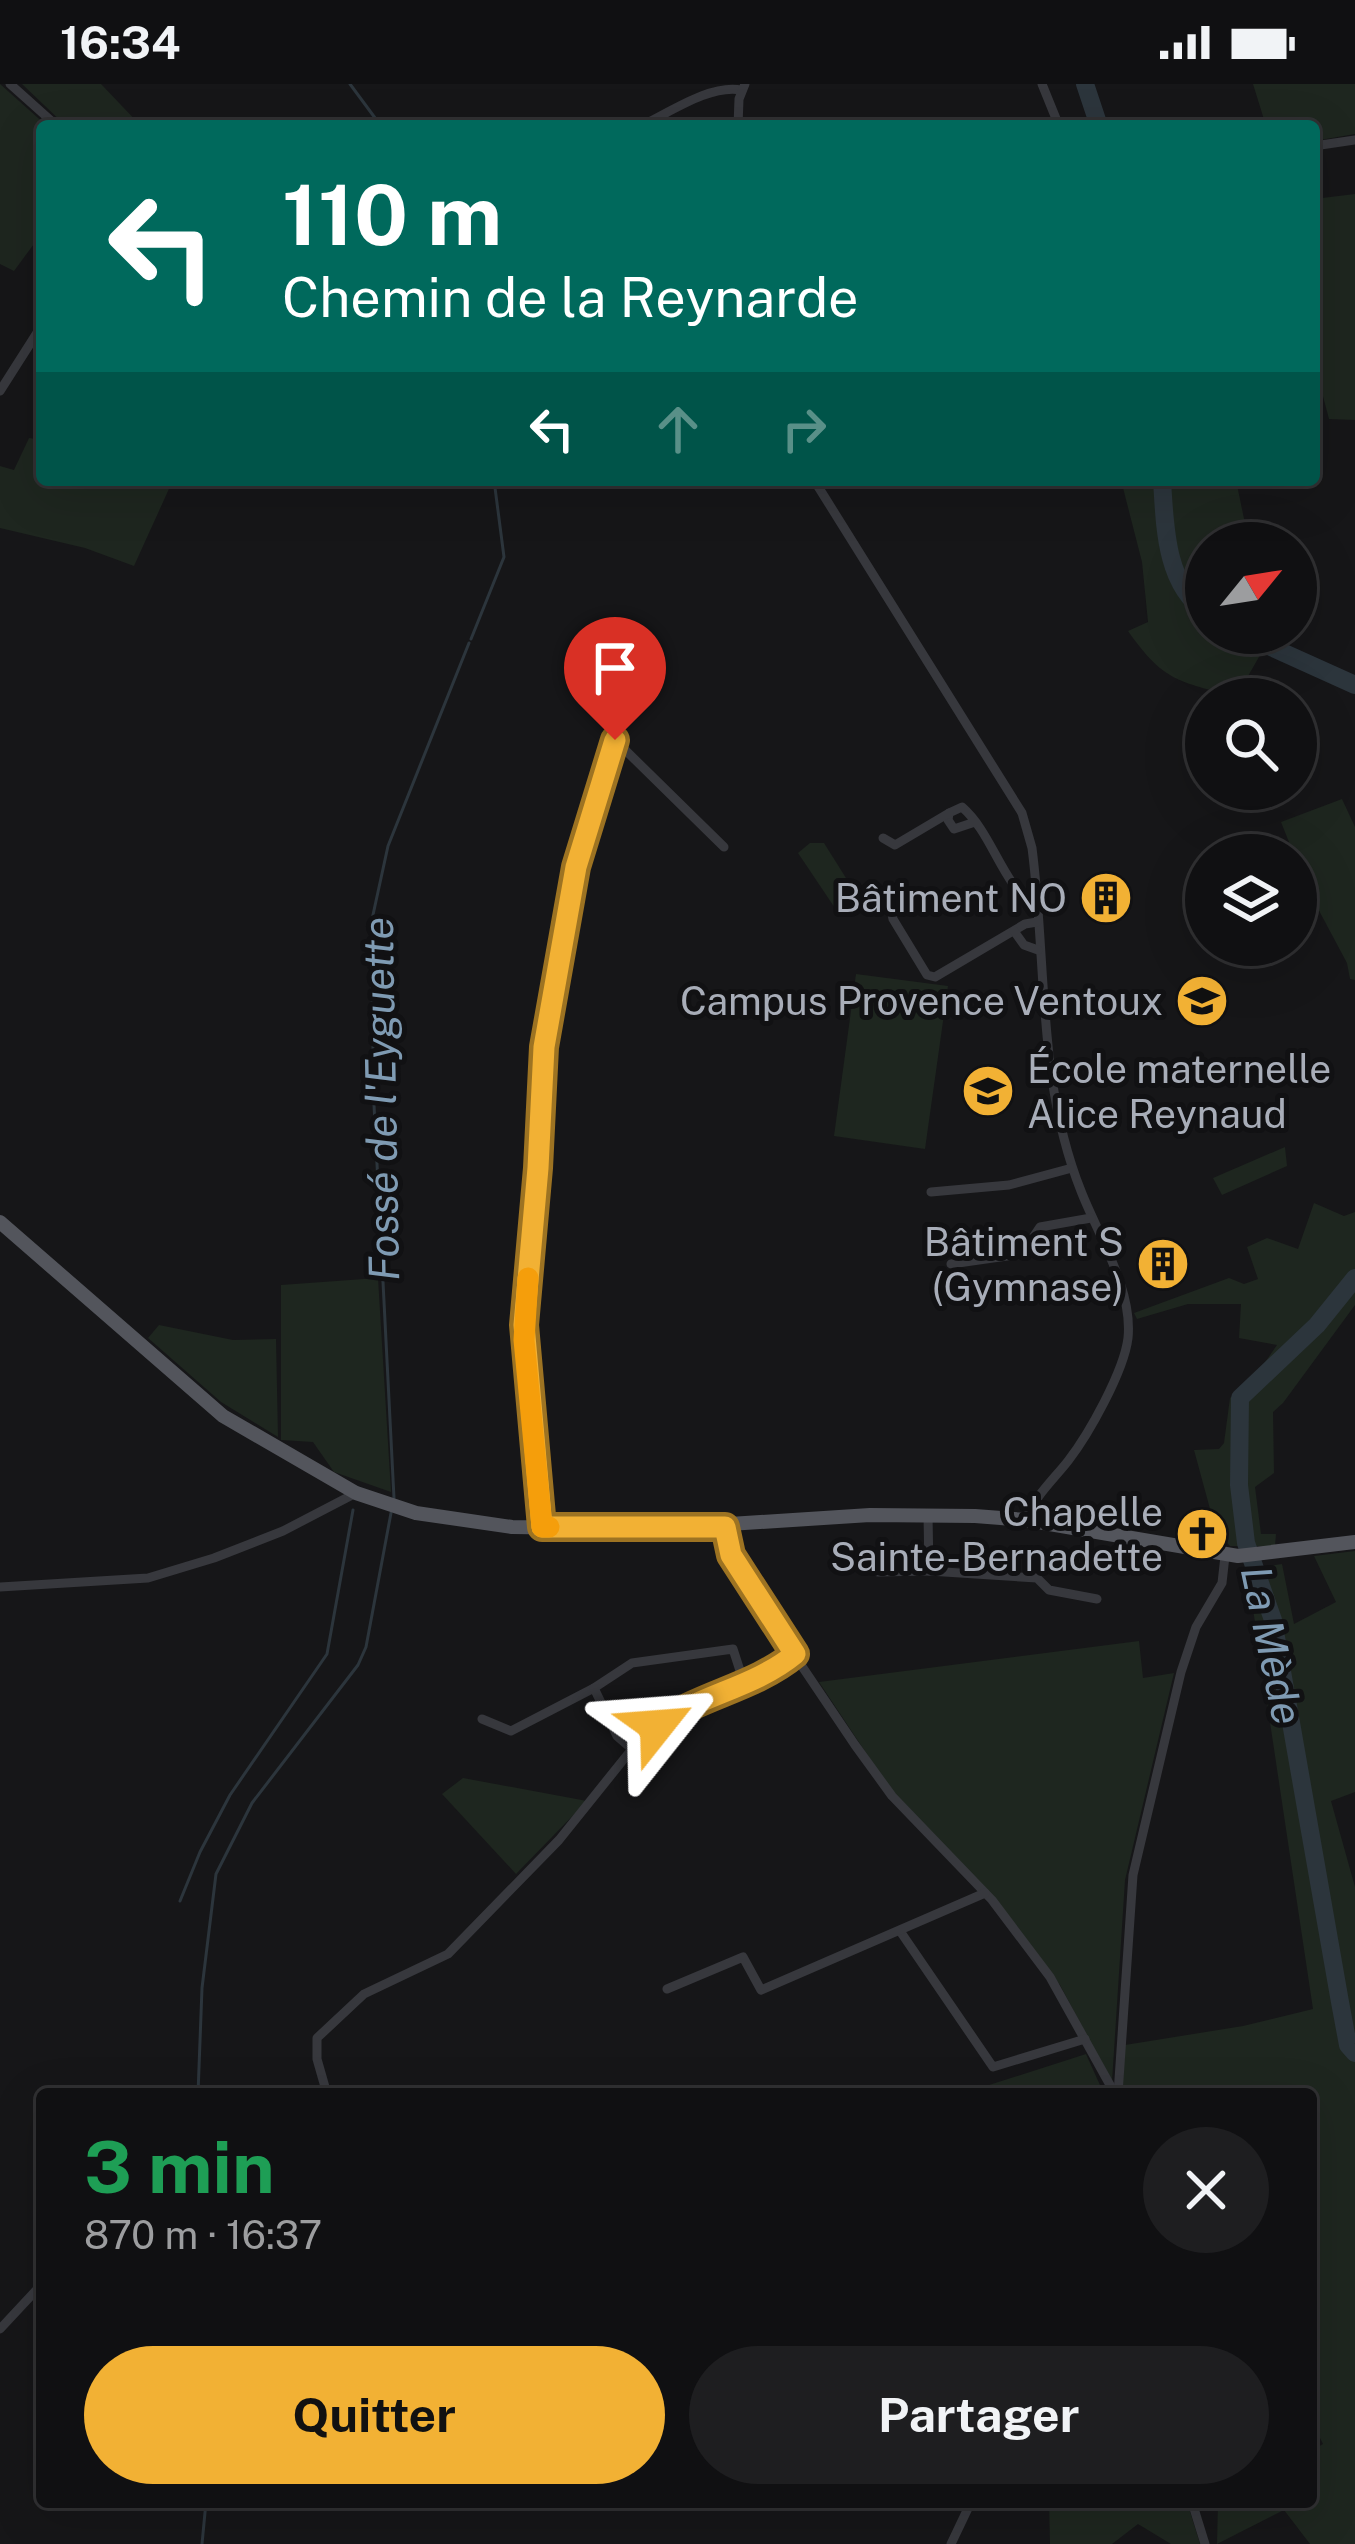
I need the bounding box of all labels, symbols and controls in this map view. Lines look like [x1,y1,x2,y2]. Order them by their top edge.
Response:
text: 16:34 [60,16,180,69]
text: 110 m [282,165,502,264]
icon: left [84,168,240,324]
text: Chemin de la Reynarde [282,266,859,329]
icon: left [519,396,585,462]
icon: ahead [645,396,711,462]
icon: right [771,396,837,462]
north arrow [1185,522,1317,654]
map controls [1185,522,1317,966]
pin [564,617,666,740]
icon: arrive [582,635,648,701]
button: search [1185,678,1317,810]
button: layers [1185,834,1317,966]
building icon: Bâtiment NO [1078,870,1134,926]
place label: Bâtiment NO [835,875,1067,921]
water label: Fossé de l'Eyguette [353,917,408,1281]
school or university icon: Campus Provence Ventoux [1174,973,1230,1029]
place label: Campus Provence Ventoux [680,978,1163,1024]
place label: École maternelle Alice Reynaud [1027,1046,1331,1137]
school or university icon: École maternelle Alice Reynaud [960,1063,1016,1119]
place label: Bâtiment S (Gymnase) [924,1219,1124,1310]
building icon: Bâtiment S (Gymnase) [1135,1236,1191,1292]
place label: Chapelle Sainte-Bernadette [830,1489,1163,1580]
church icon: Chapelle Sainte-Bernadette [1174,1506,1230,1562]
water label: La Mède [1232,1561,1313,1729]
position arrow [594,1663,720,1789]
text: 3 min [84,2125,275,2209]
button: close [1143,2127,1269,2253]
text: 870 m · 16:37 [84,2212,322,2258]
button: Quitter [84,2346,665,2484]
button: Partager [689,2346,1269,2484]

